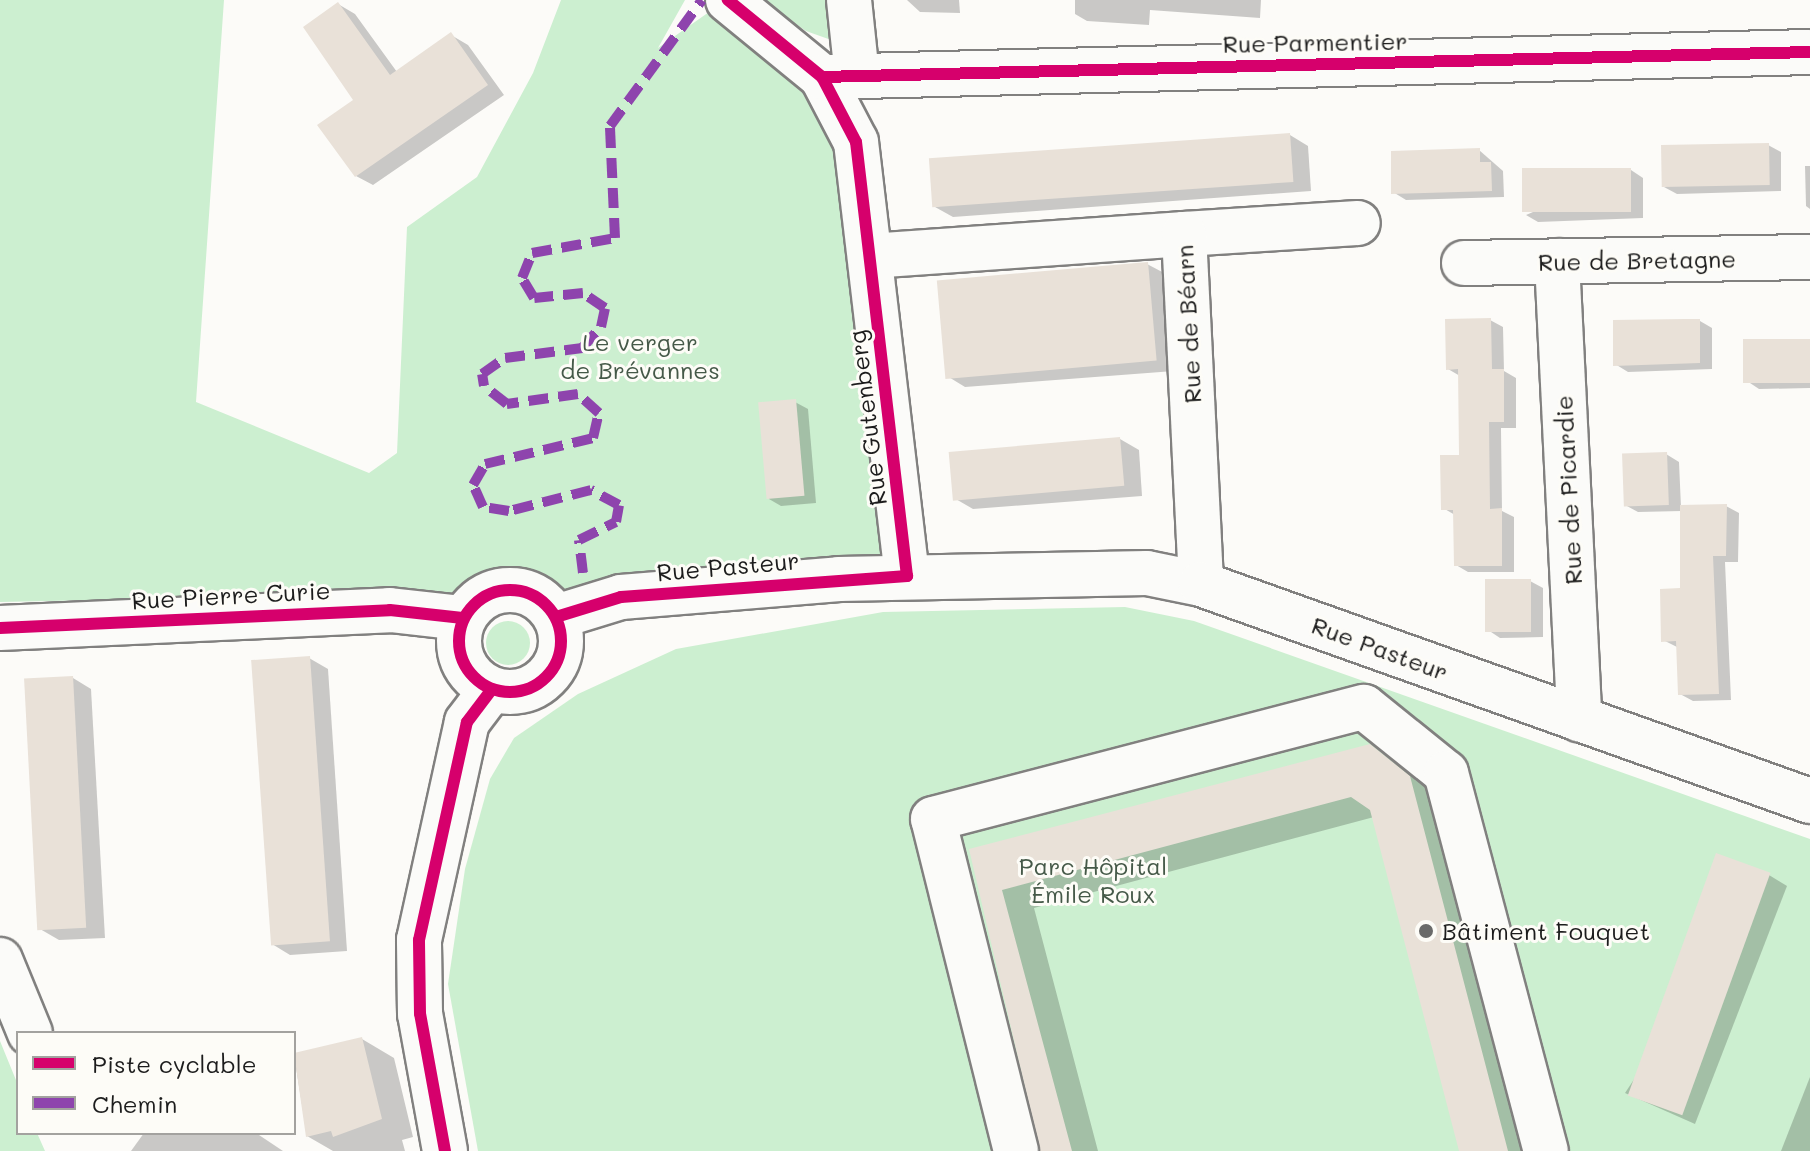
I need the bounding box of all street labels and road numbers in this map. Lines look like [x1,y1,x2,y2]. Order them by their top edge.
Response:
street label: Rue Parmentier [1222,26,1408,58]
street label: Rue de Béarn [1169,244,1207,404]
street label: Rue de Bretagne [1538,244,1736,276]
street label: Rue Gutenberg [842,329,892,507]
street label: Rue de Picardie [1549,395,1587,585]
street label: Rue Pasteur [656,545,800,587]
street label: Rue Pierre Curie [131,575,331,615]
street label: Rue Pasteur [1308,610,1452,686]

